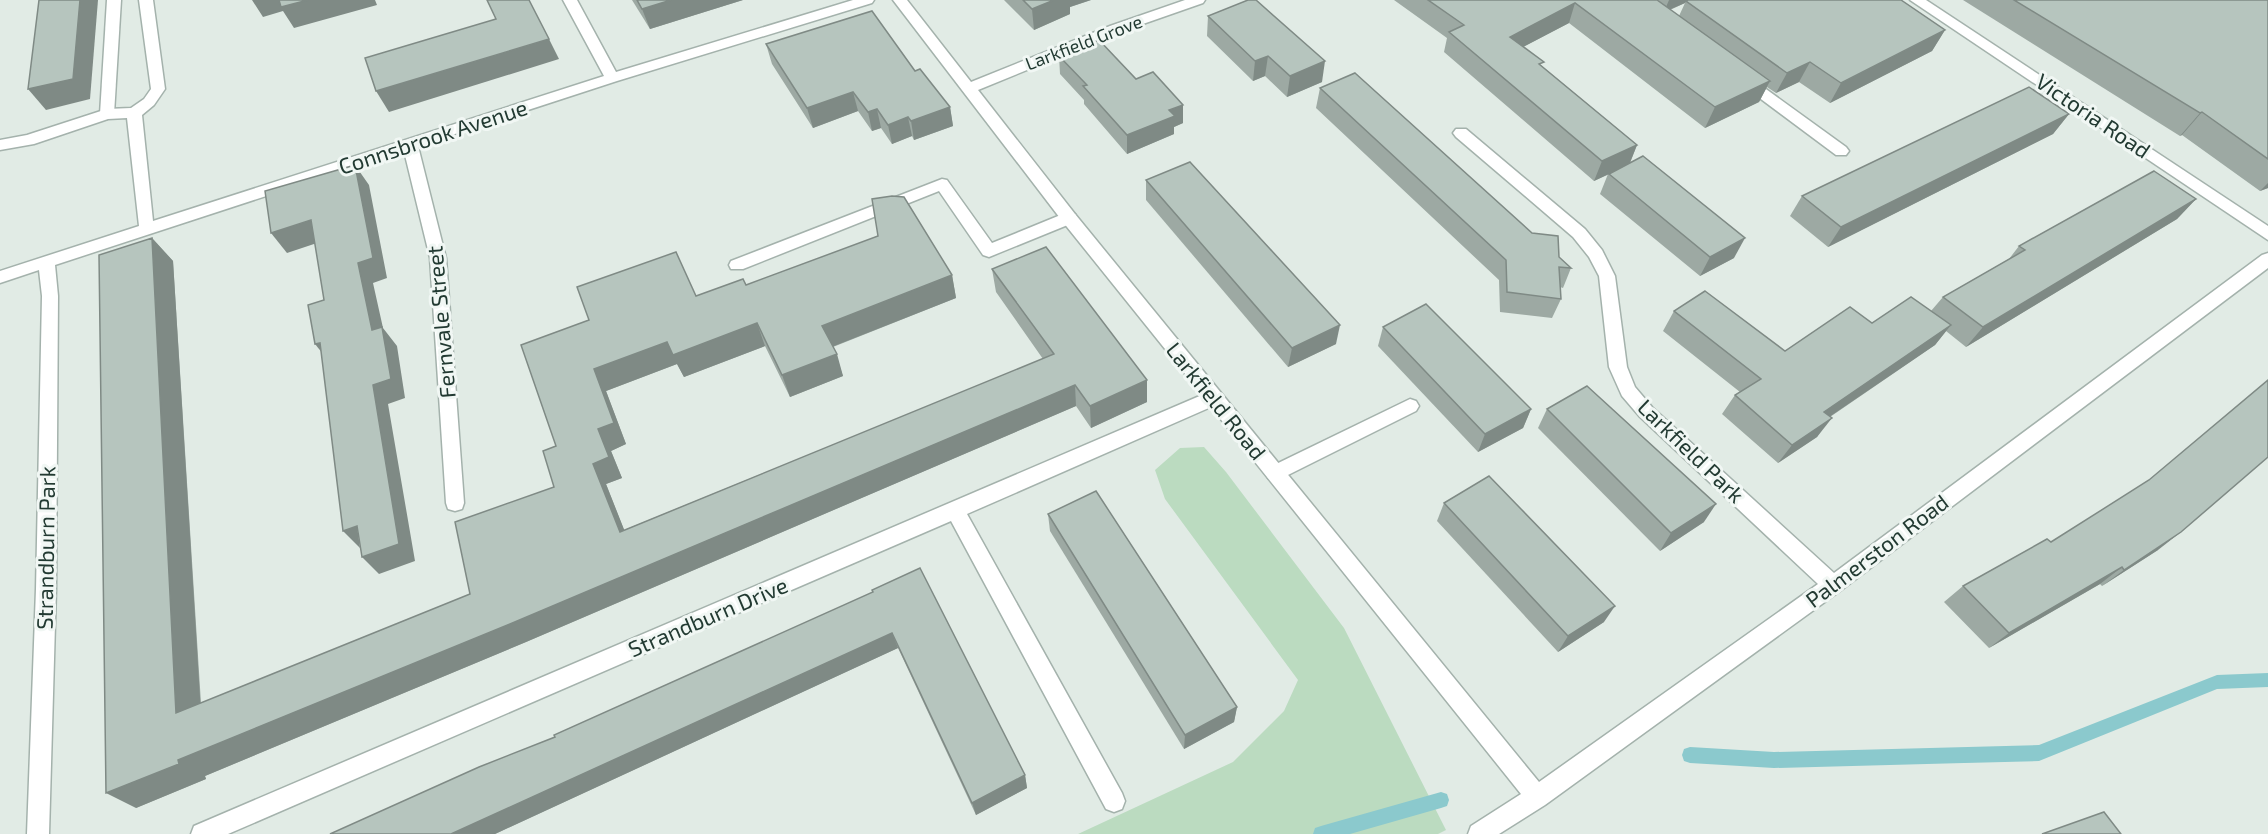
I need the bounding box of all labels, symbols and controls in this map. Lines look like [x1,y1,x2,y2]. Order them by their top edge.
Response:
street label: Larkfield Grove [1022,10,1145,74]
street label: Victoria Road [2031,67,2156,163]
street label: Connsbrook Avenue [335,93,530,179]
street label: Fernvale Street [420,245,460,399]
street label: Larkfield Road [1162,337,1272,464]
street label: Larkfield Park [1633,393,1750,507]
street label: Strandburn Park [31,466,59,630]
street label: Palmerston Road [1800,488,1953,612]
street label: Strandburn Drive [624,571,791,661]

